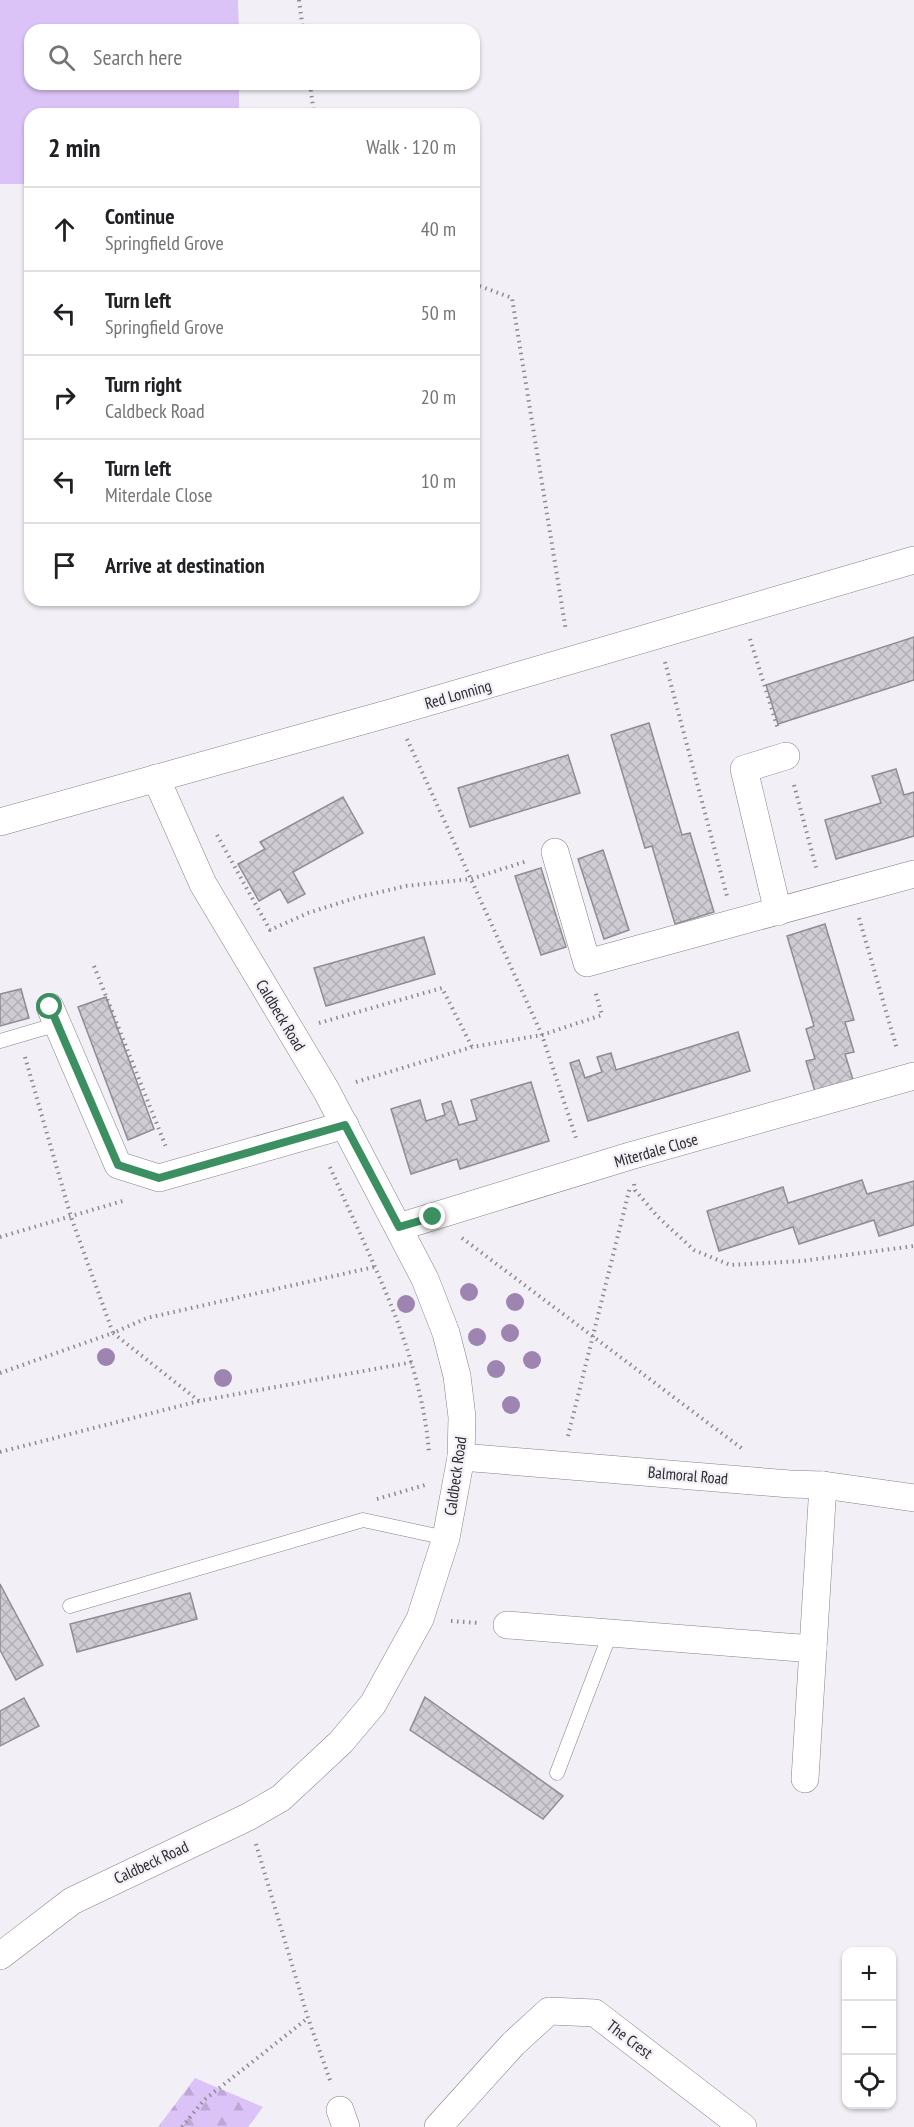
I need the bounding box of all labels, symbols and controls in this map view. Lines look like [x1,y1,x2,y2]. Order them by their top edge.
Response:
search box [24,24,480,90]
icon: search [45,41,78,74]
text: Search here [93,43,182,71]
text: 2 min [48,131,101,164]
text: Walk · 120 m [366,134,456,160]
text: Continue [105,202,175,230]
icon: ahead [48,213,81,246]
text: 40 m [421,216,456,242]
text: Springfield Grove [105,230,224,256]
text: Turn left [105,286,171,314]
icon: left [48,297,81,330]
text: 50 m [421,300,456,326]
text: Springfield Grove [105,314,224,340]
text: Turn right [105,370,182,398]
icon: right [48,381,81,414]
text: 20 m [421,384,456,410]
text: Caldbeck Road [105,398,205,424]
text: Turn left [105,454,171,482]
icon: left [48,465,81,498]
text: 10 m [421,468,456,494]
text: Miterdale Close [105,482,212,508]
icon: arrive [48,549,81,582]
text: Arrive at destination [105,551,265,579]
street label: Red Lonning [422,675,494,713]
street label: Caldbeck Road [252,976,310,1054]
route start [36,993,62,1019]
street label: Miterdale Close [612,1129,700,1171]
route end [419,1203,445,1229]
street label: Caldbeck Road [440,1435,470,1517]
street label: Balmoral Road [647,1462,729,1488]
street label: Caldbeck Road [111,1836,191,1888]
map controls [842,1947,896,2109]
button: + [842,1947,896,2001]
button: − [842,2001,896,2055]
street label: The Crest [603,2015,657,2063]
button: locate [842,2055,896,2109]

